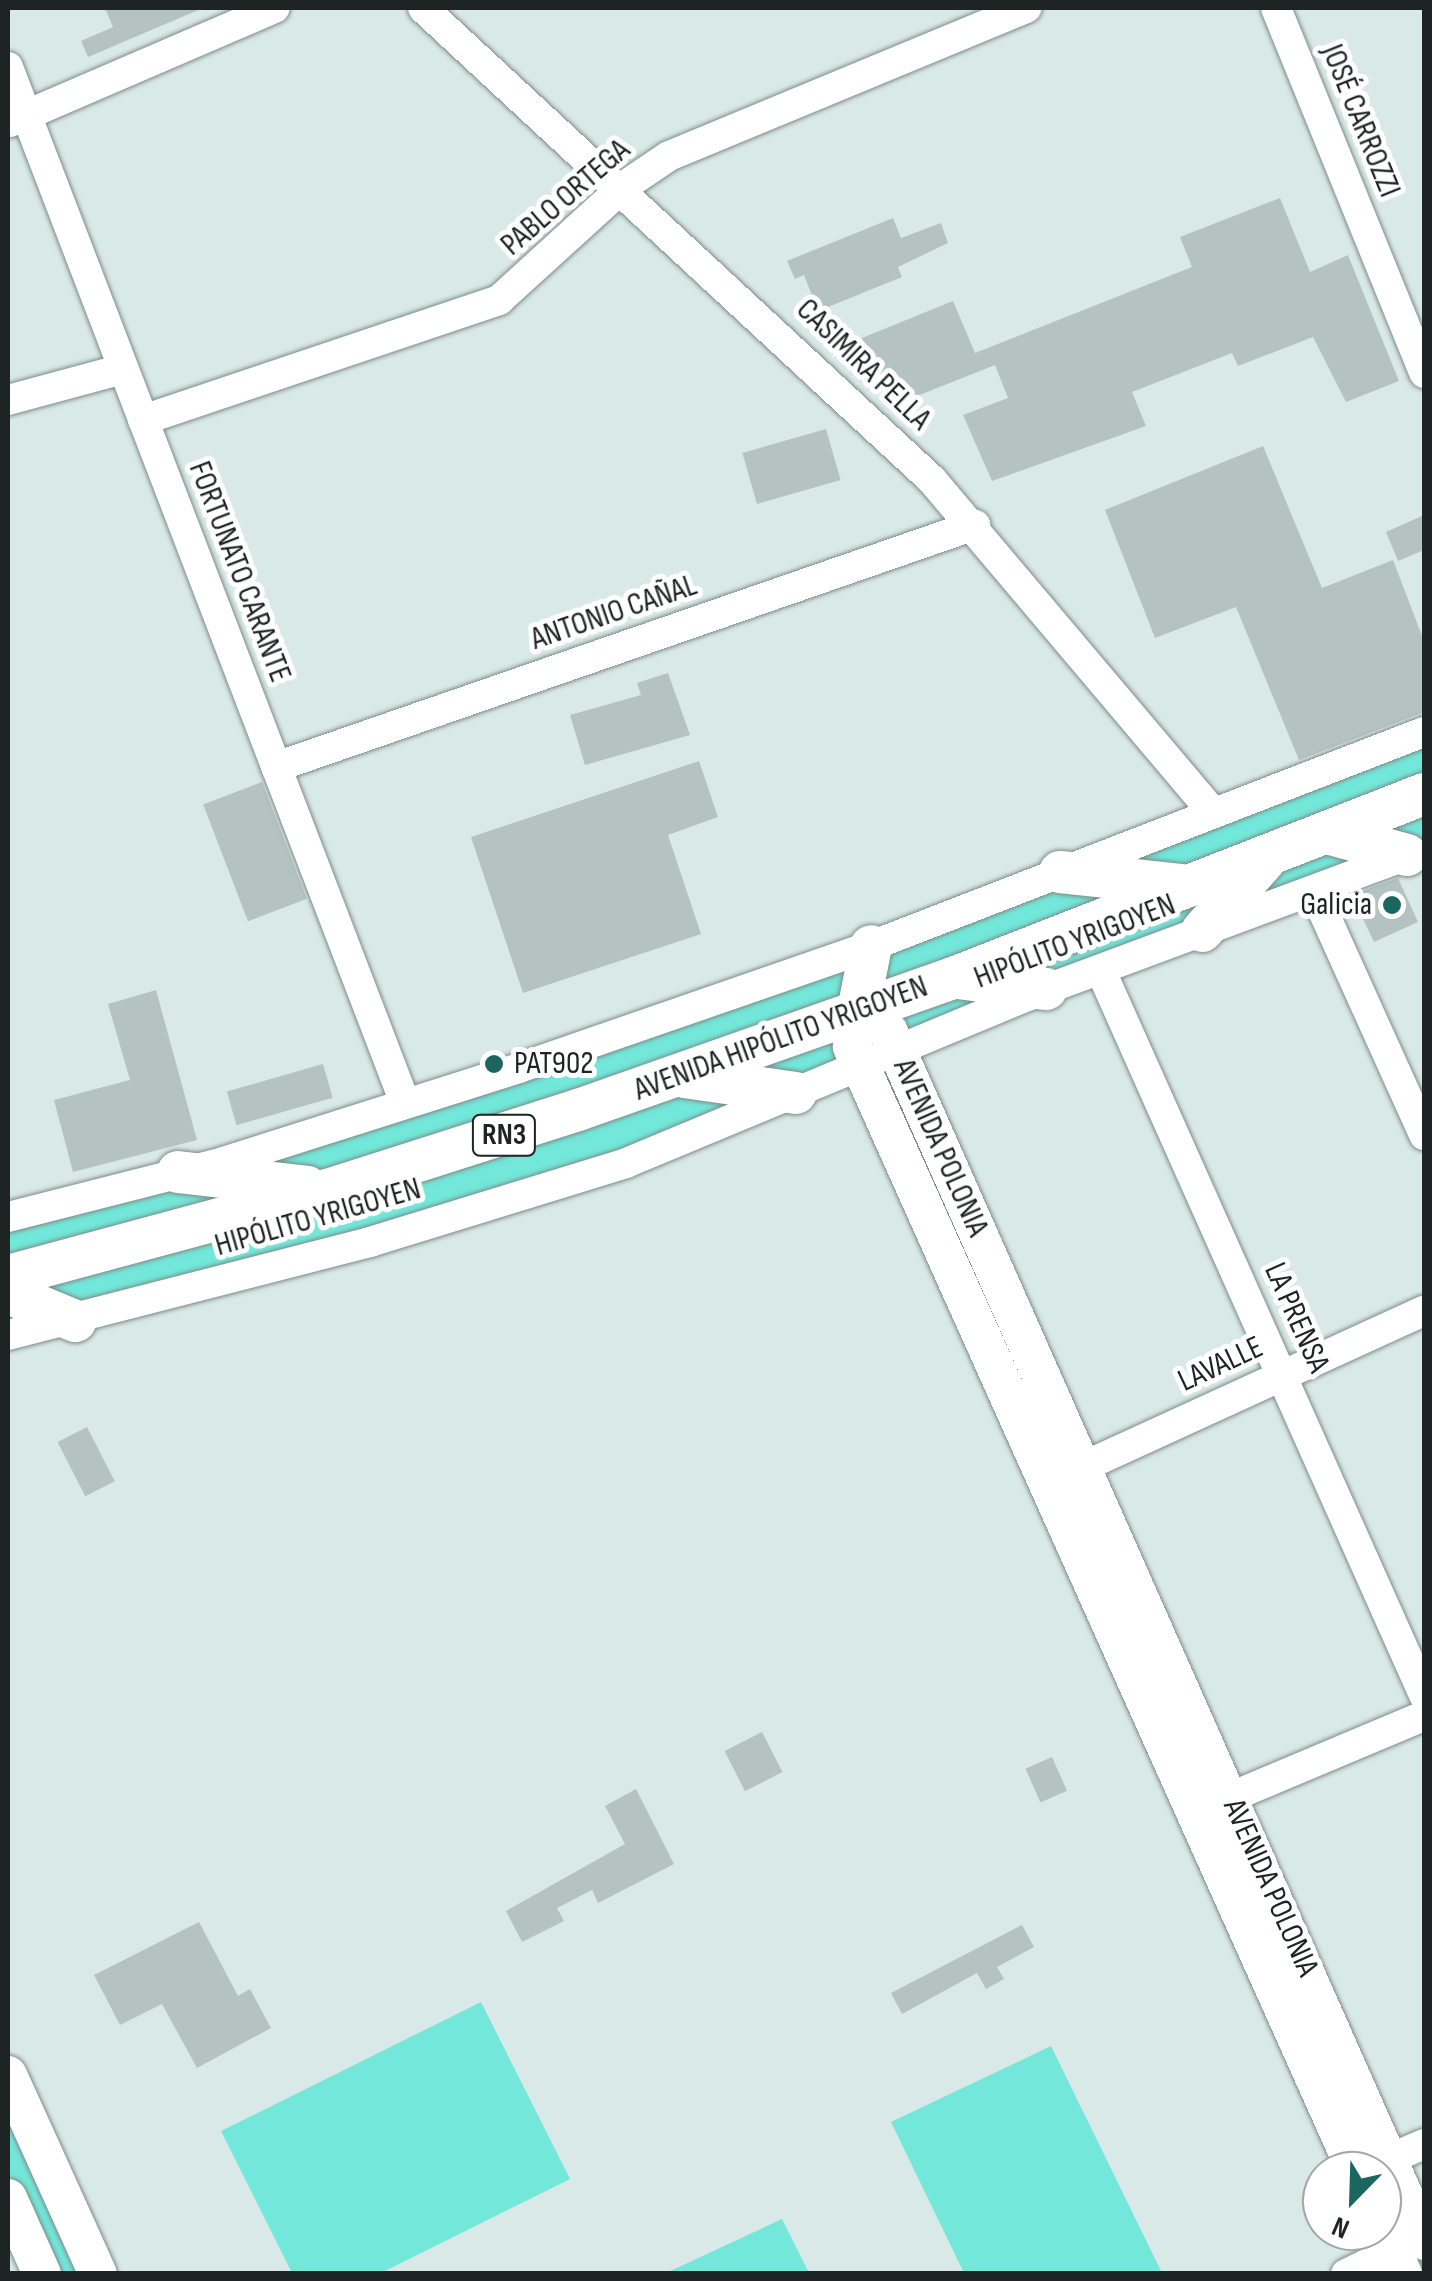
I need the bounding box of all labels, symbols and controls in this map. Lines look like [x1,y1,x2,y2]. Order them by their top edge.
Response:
street label: JOSÉ CARROZZI [1312,39,1408,203]
street label: PABLO ORTEGA [494,132,638,264]
street label: CASIMIRA PELLA [788,291,938,439]
street label: FORTUNATO CARANTE [179,456,299,688]
street label: ANTONIO CAÑAL [526,567,702,659]
street label: HIPÓLITO YRIGOYEN [969,886,1181,998]
place label: Galicia [1300,886,1372,924]
marker: Galicia [1381,894,1403,916]
street label: AVENIDA HIPÓLITO YRIGOYEN [629,968,933,1110]
place label: PAT902 [514,1045,593,1083]
marker: PAT902 [483,1053,505,1075]
street label: AVENIDA POLONIA [884,1053,996,1243]
road number: RN3 [472,1110,536,1160]
street label: HIPÓLITO YRIGOYEN [211,1170,425,1266]
street label: LA PRENSA [1255,1257,1337,1379]
street label: LAVALLE [1173,1329,1269,1401]
street label: AVENIDA POLONIA [1214,1793,1326,1983]
north arrow [1302,2151,1402,2251]
text: N [1328,2209,1354,2245]

